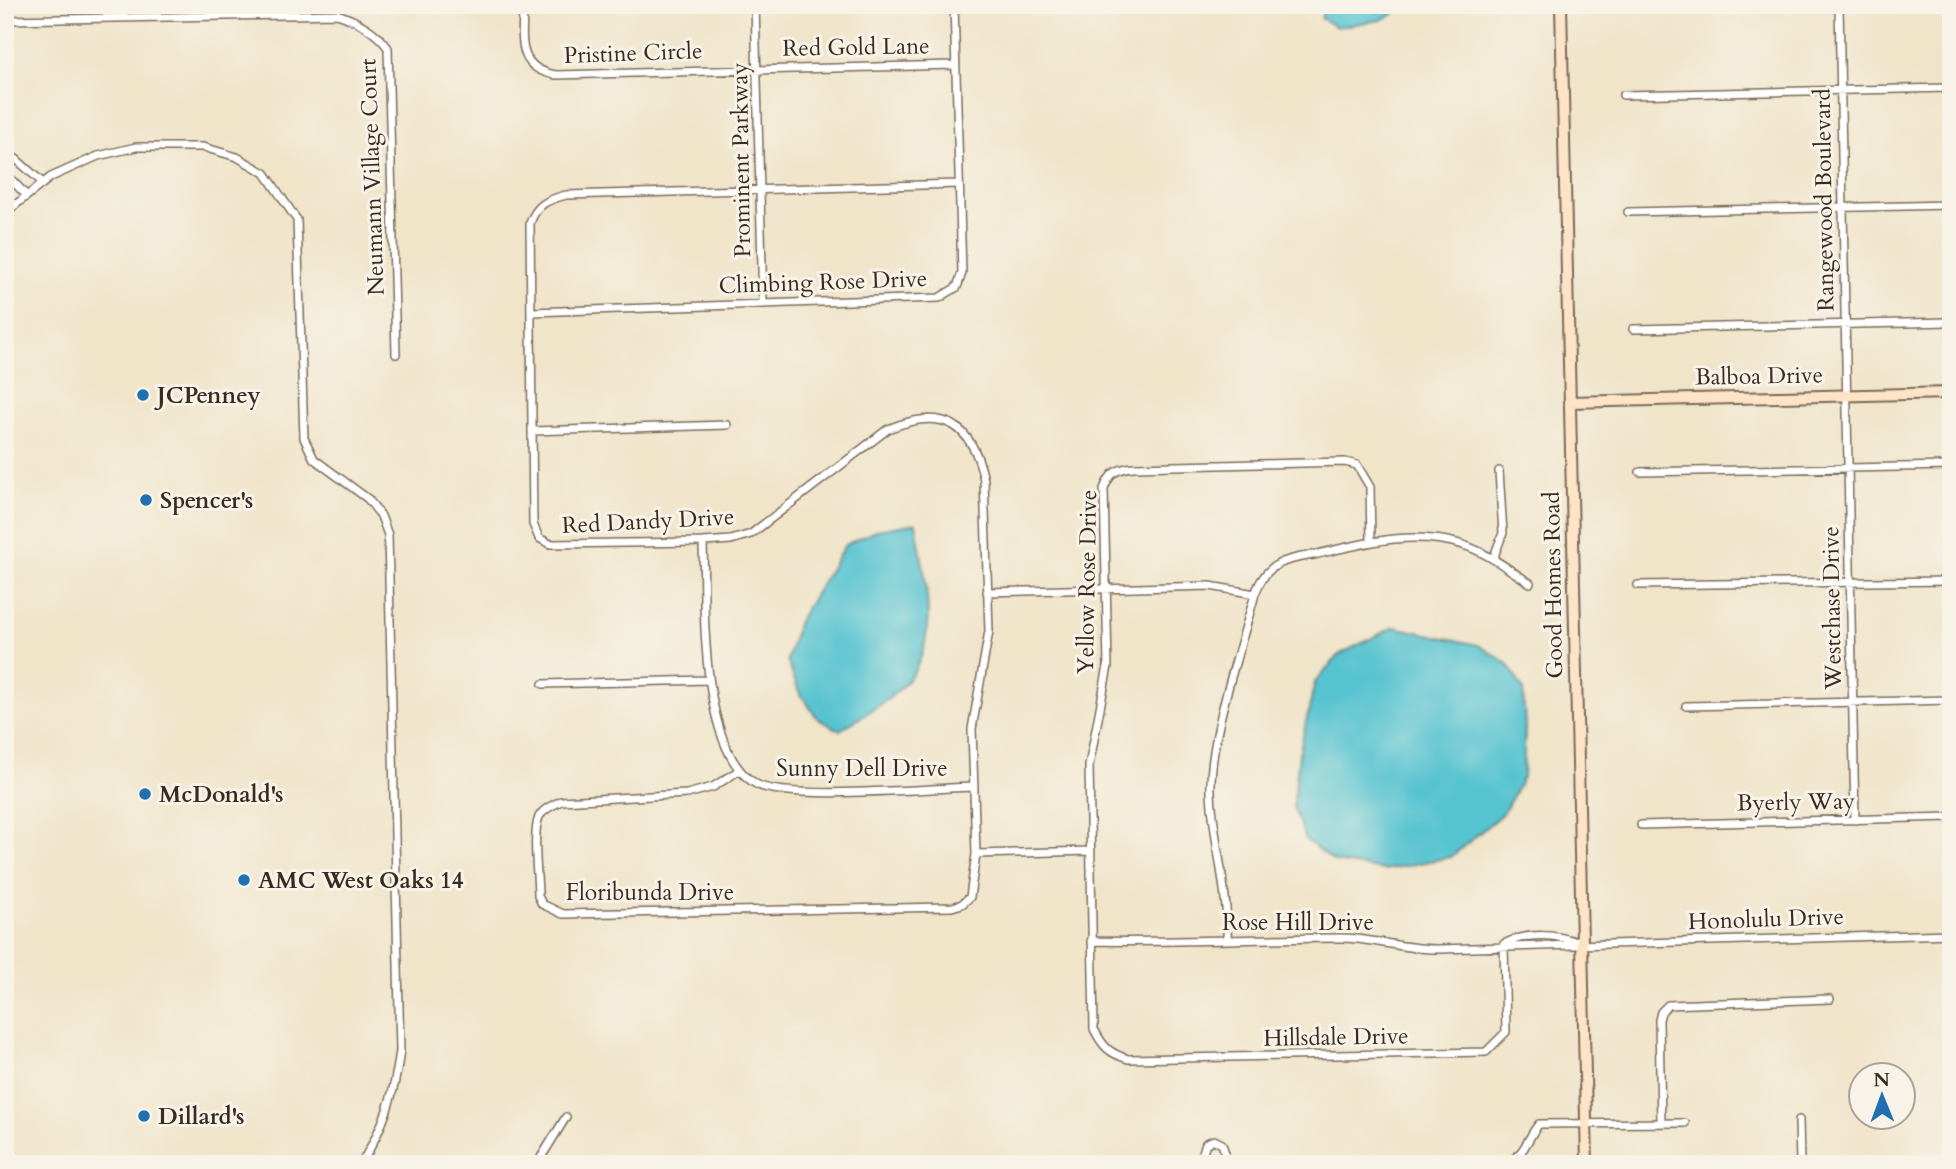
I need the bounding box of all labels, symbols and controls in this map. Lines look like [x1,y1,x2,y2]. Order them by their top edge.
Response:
street label: Red Gold Lane [782,30,930,64]
street label: Pristine Circle [563,35,703,71]
street label: Neumann Village Court [352,58,392,296]
street label: Prominent Parkway [724,62,758,258]
street label: Rangewood Boulevard [1807,87,1841,312]
street label: Climbing Rose Drive [718,263,928,301]
street label: Balboa Drive [1695,359,1823,393]
place label: JCPenney [154,380,261,411]
marker: JCPenney [135,387,151,403]
place label: Spencer's [160,485,253,516]
street label: Yellow Rose Drive [1070,489,1104,675]
street label: Good Homes Road [1536,490,1570,679]
marker: Spencer's [138,492,154,508]
street label: Red Dandy Drive [561,501,735,541]
street label: Westchase Drive [1815,526,1849,691]
street label: Sunny Dell Drive [776,753,948,784]
place label: McDonald's [159,779,283,810]
street label: Byerly Way [1737,785,1855,819]
marker: McDonald's [137,786,153,802]
place label: AMC West Oaks 14 [258,865,464,896]
marker: AMC West Oaks 14 [236,872,252,888]
street label: Floribunda Drive [566,877,734,908]
street label: Honolulu Drive [1688,901,1844,937]
street label: Rose Hill Drive [1222,907,1374,938]
street label: Hillsdale Drive [1263,1020,1409,1054]
north arrow [1848,1060,1918,1130]
text: N [1873,1067,1891,1093]
place label: Dillard's [158,1101,244,1132]
marker: Dillard's [136,1108,152,1124]

